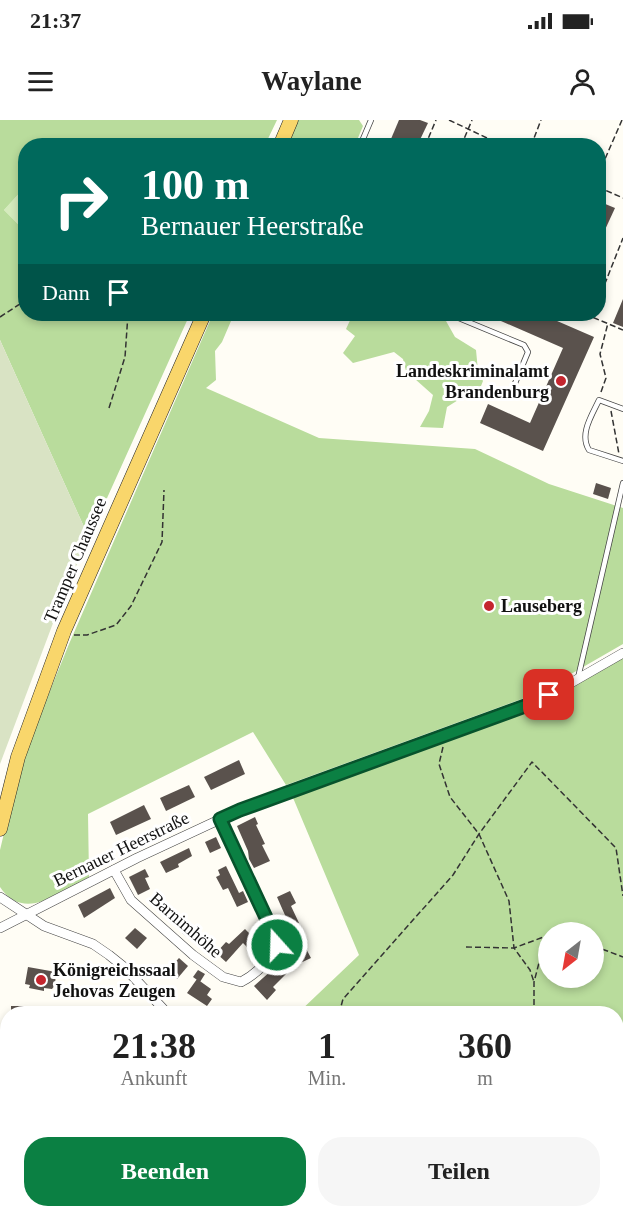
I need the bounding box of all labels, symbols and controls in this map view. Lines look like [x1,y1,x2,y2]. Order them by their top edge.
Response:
text: 21:37 [30,8,81,33]
icon: menu [24,65,57,98]
icon: person [566,65,599,98]
text: Waylane [261,66,362,96]
icon: right [42,162,120,240]
text: 100 m [141,162,250,208]
text: Bernauer Heerstraße [141,211,364,241]
icon: arrive [102,276,135,309]
text: Dann [42,280,90,305]
place label: Landeskriminalamt Brandenburg [396,361,549,402]
marker: Landeskriminalamt Brandenburg [554,374,568,388]
street label: Tramper Chaussee [40,494,110,626]
place label: Lauseberg [501,596,582,616]
marker: Lauseberg [482,599,496,613]
pin [523,669,574,720]
icon: arrive [532,678,565,711]
street label: Bernauer Heerstraße [50,807,192,891]
street label: Barnimhöhe [146,888,226,962]
position arrow [245,913,309,977]
north arrow [538,922,604,988]
map controls [538,922,604,988]
place label: Königreichssaal Jehovas Zeugen [53,960,176,1001]
marker: Königreichssaal Jehovas Zeugen [34,973,48,987]
text: 21:38 [112,1026,196,1066]
text: 1 [318,1026,336,1066]
text: 360 [458,1026,512,1066]
text: Ankunft [121,1067,187,1089]
text: Min. [308,1067,346,1089]
text: m [477,1067,493,1089]
button: Beenden [24,1137,306,1206]
button: Teilen [318,1137,600,1206]

